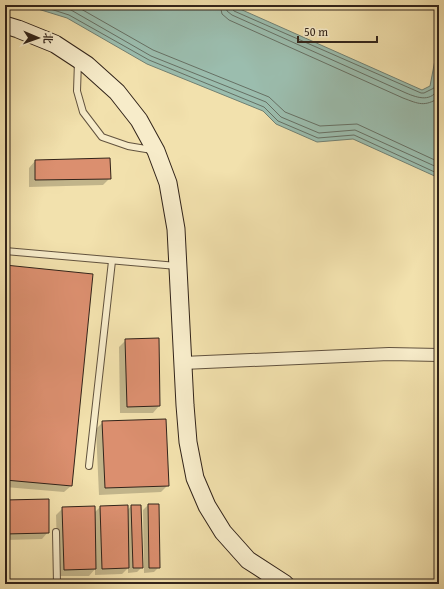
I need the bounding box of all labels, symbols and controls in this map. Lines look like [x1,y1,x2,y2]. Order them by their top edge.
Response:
north arrow [18,18,58,58]
scale bar [298,18,377,44]
text: 50 m [304,23,328,40]
text: 北 [40,33,56,44]

